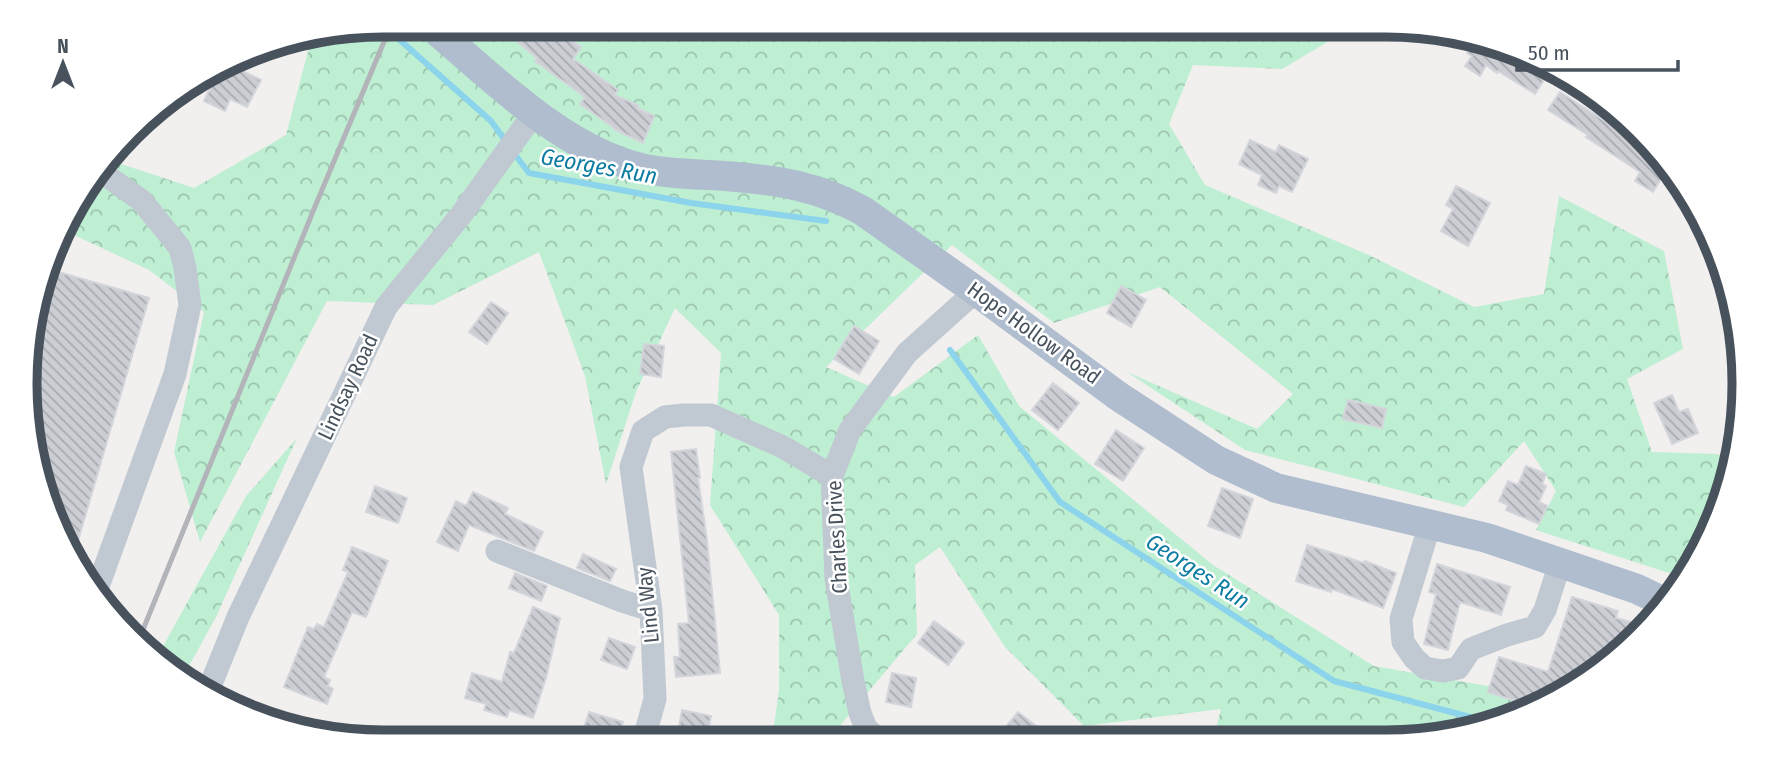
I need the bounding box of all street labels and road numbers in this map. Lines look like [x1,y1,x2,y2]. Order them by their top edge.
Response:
street label: Hope Hollow Road [962,276,1106,390]
street label: Lindsay Road [312,330,384,444]
street label: Charles Drive [821,480,853,594]
street label: Lind Way [631,565,665,644]

